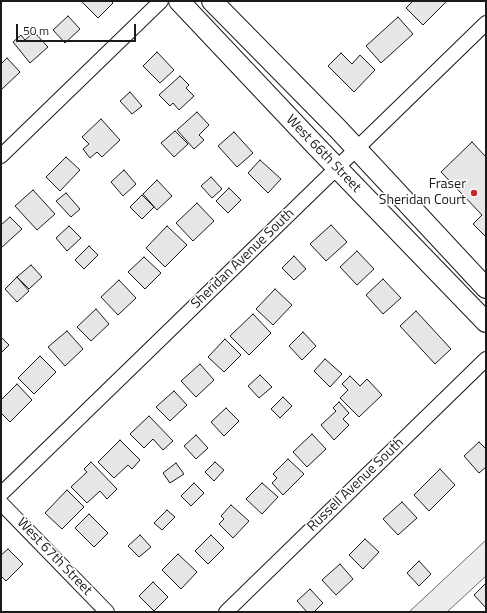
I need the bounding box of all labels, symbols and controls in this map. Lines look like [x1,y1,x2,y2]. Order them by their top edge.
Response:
scale bar [18,16,138,42]
text: 50 m [23,21,49,40]
street label: West 66th Street [282,112,364,196]
place label: Fraser Sheridan Court [379,177,466,210]
marker: Fraser Sheridan Court [469,188,479,198]
street label: Sheridan Avenue South [188,205,298,313]
street label: Russell Avenue South [304,435,408,535]
street label: West 67th Street [13,515,95,599]

